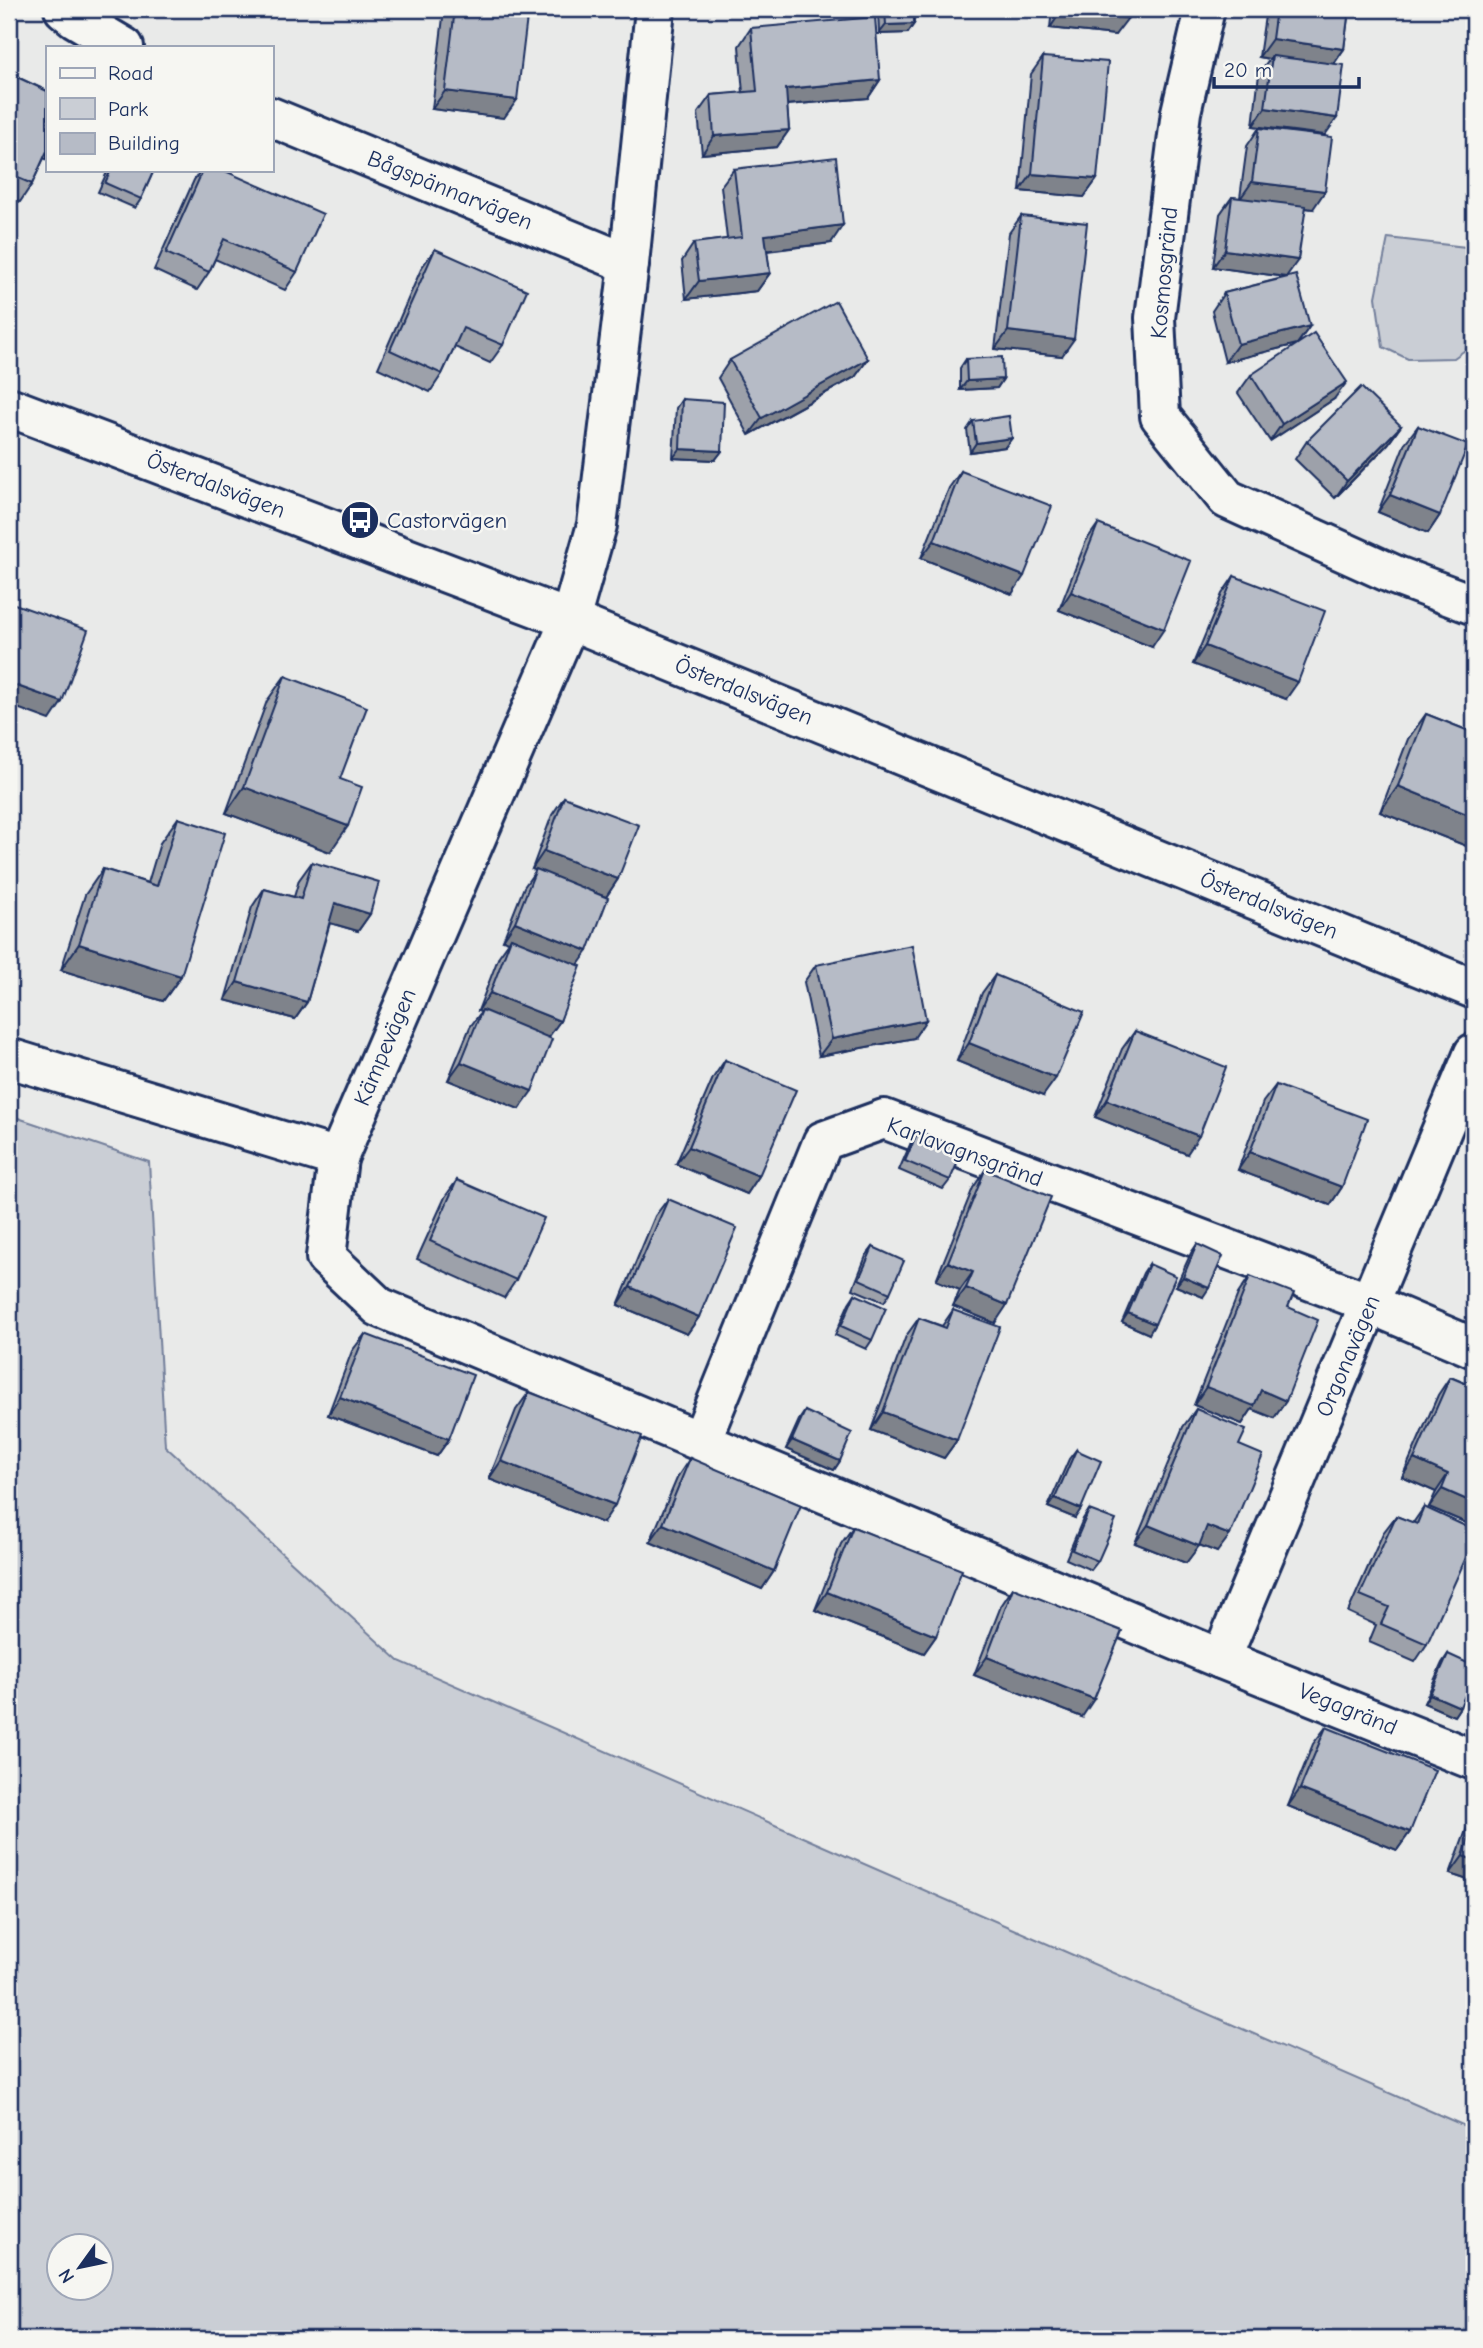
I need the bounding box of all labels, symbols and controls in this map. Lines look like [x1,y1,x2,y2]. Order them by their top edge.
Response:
legend [46,46,273,172]
scale bar [1214,46,1359,90]
text: 20 m [1224,58,1272,82]
text: Road [108,61,153,85]
text: Park [108,97,148,121]
text: Building [108,131,180,155]
street label: Bågspännarvägen [363,145,537,235]
street label: Kosmosgränd [1145,206,1183,340]
street label: Österdalsvägen [143,446,289,524]
bus stop icon: Castorvägen [339,499,381,541]
place label: Castorvägen [387,507,507,534]
street label: Österdalsvägen [671,651,817,731]
street label: Österdalsvägen [1196,865,1342,945]
street label: Kämpevägen [348,984,422,1110]
street label: Karlavagnsgränd [884,1111,1046,1193]
street label: Orgonavägen [1310,1291,1386,1421]
street label: Vegagränd [1295,1677,1401,1741]
north arrow [46,2232,116,2302]
text: N [54,2265,79,2287]

